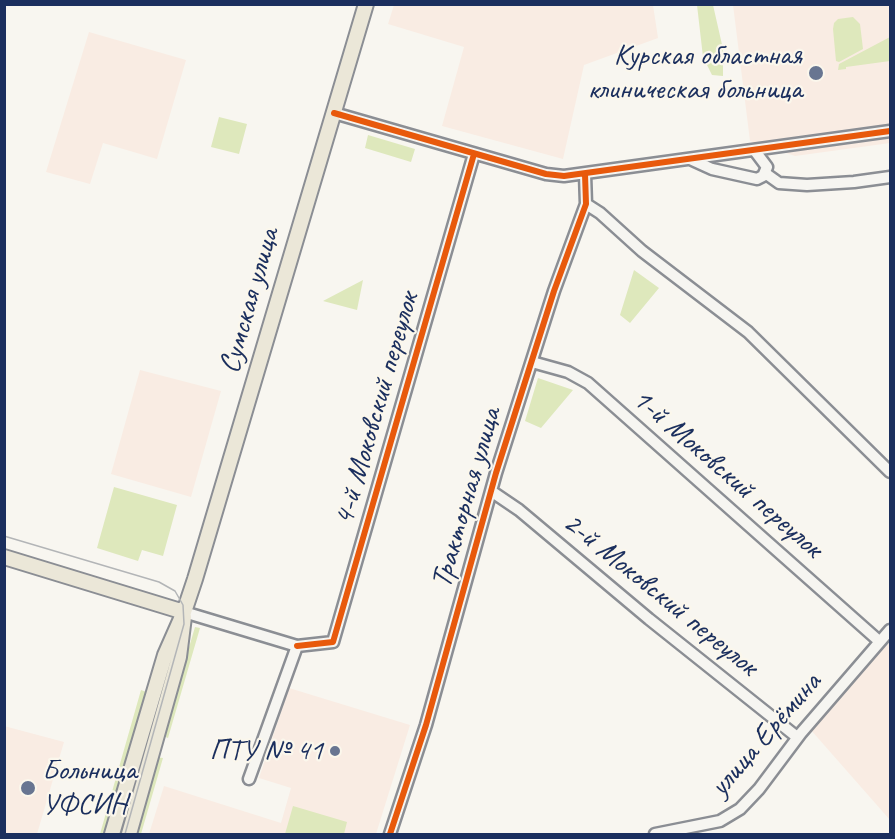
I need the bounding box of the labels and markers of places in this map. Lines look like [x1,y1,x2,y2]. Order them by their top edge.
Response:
place label: Курская областная клиническая больница [588,38,802,109]
marker: Курская областная клиническая больница [807,64,825,82]
place label: ПТУ № 41 [210,733,323,769]
marker: ПТУ № 41 [328,744,342,758]
place label: Больница УФСИН [42,753,136,824]
marker: Больница УФСИН [19,779,37,797]

